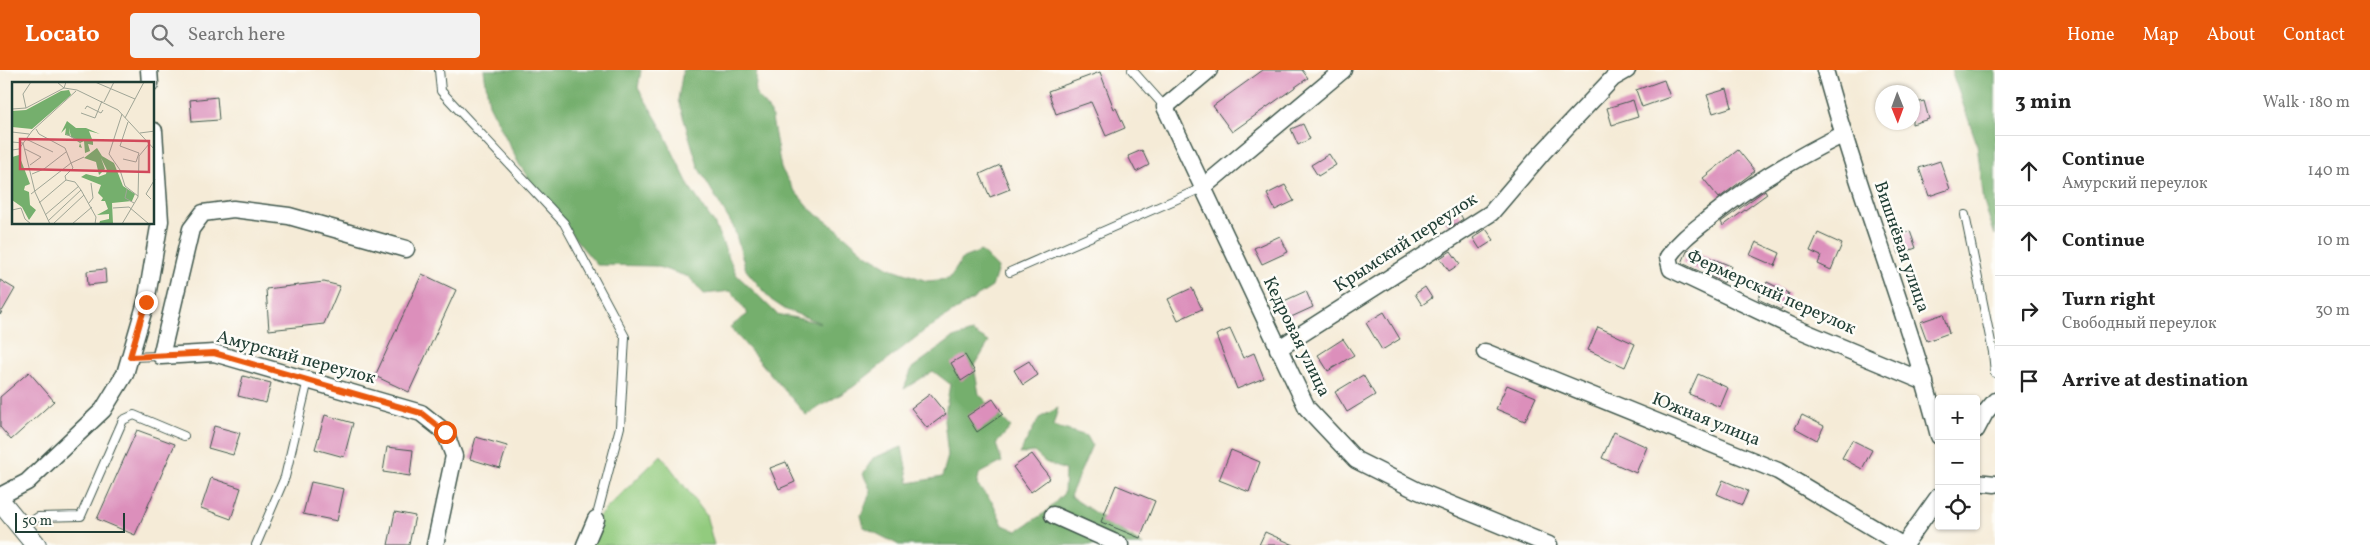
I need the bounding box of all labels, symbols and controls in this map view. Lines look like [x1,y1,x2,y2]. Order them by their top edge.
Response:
search box [130,13,480,58]
text: Locato [25,18,100,52]
icon: search [148,21,176,49]
text: Search here [188,22,285,48]
text: Home [2067,23,2115,48]
text: Map [2143,23,2179,48]
text: About [2207,23,2255,48]
text: Contact [2283,23,2345,48]
inset map [12,82,155,225]
north arrow [1875,85,1920,130]
text: 3 min [2015,88,2071,117]
text: Walk · 180 m [2263,92,2350,114]
text: Continue [2062,147,2145,173]
icon: ahead [2015,157,2043,185]
text: 140 m [2308,160,2350,182]
text: Амурский переулок [2062,173,2208,195]
street label: Вишнёвая улица [1867,178,1935,316]
street label: Крымский переулок [1329,187,1483,299]
icon: ahead [2015,227,2043,255]
text: Continue [2062,228,2145,254]
text: 10 m [2317,230,2350,252]
street label: Фермерский переулок [1682,244,1860,342]
street label: Кедровая улица [1256,273,1336,401]
text: Turn right [2062,287,2155,313]
route end [135,291,158,314]
icon: right [2015,297,2043,325]
text: 30 m [2315,300,2350,322]
text: Свободный переулок [2062,313,2217,335]
street label: Амурский переулок [214,325,379,391]
icon: arrive [2015,367,2043,395]
text: Arrive at destination [2062,368,2248,394]
street label: Южная улица [1648,387,1764,453]
map controls [1935,395,1980,530]
button: + [1935,395,1980,440]
route start [434,421,457,444]
button: − [1935,440,1980,485]
button: locate [1935,485,1980,530]
scale bar [15,510,125,533]
text: 50 m [22,512,52,531]

